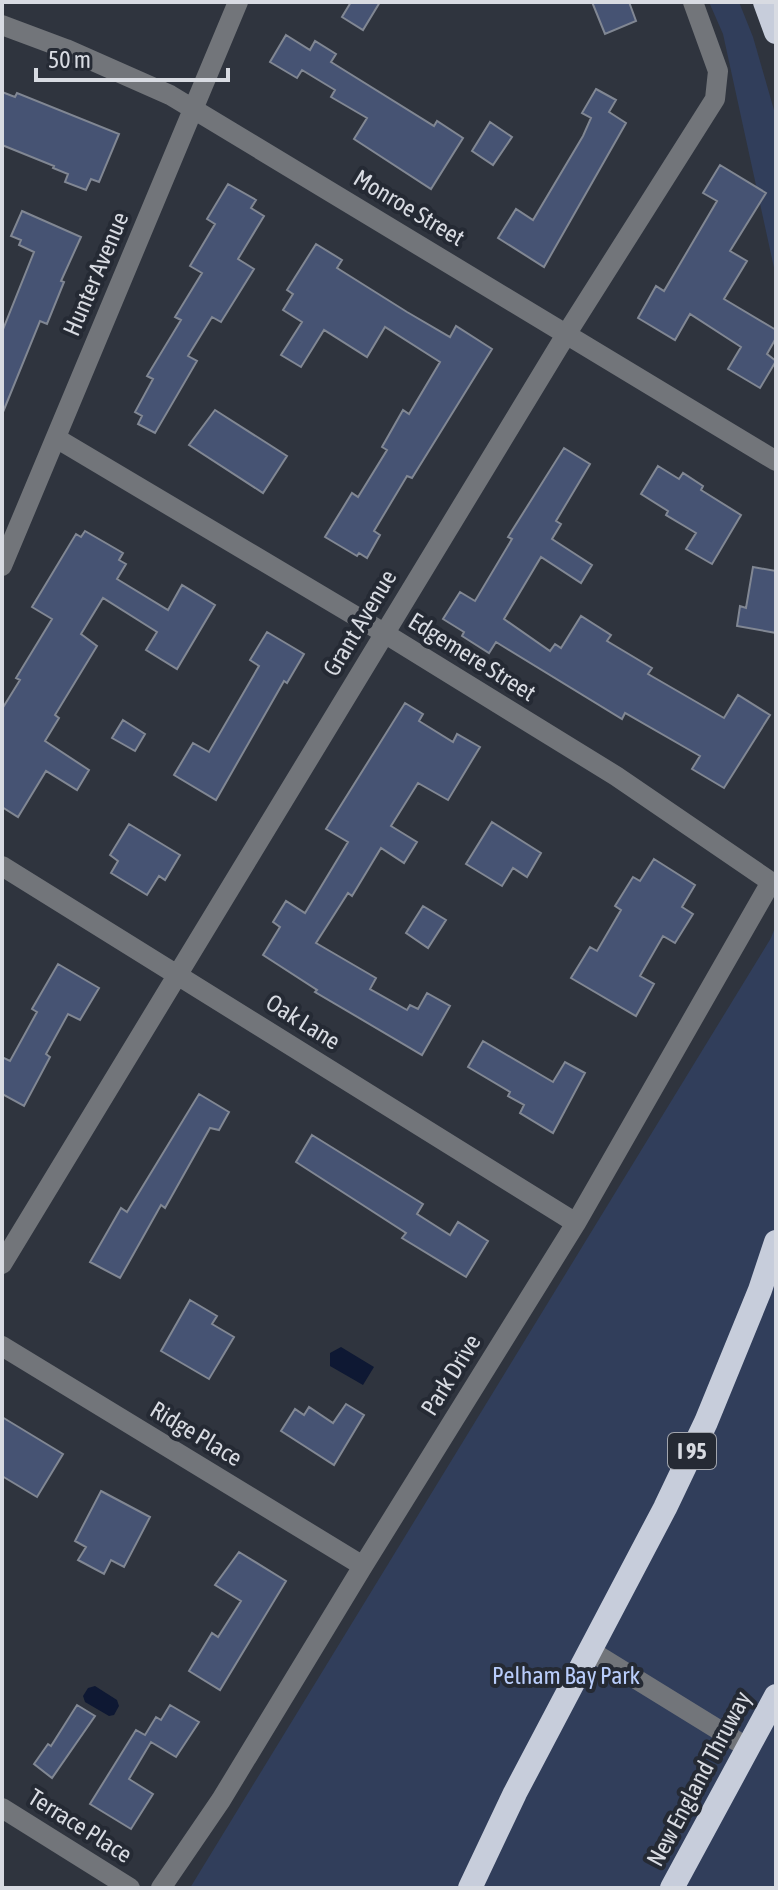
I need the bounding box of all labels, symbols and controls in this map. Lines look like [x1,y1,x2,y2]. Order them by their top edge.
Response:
scale bar [36,32,228,82]
text: 50 m [48,46,91,73]
street label: Monroe Street [349,164,470,251]
street label: Hunter Avenue [57,208,134,340]
street label: Grant Avenue [317,565,402,681]
street label: Edgemere Street [404,607,541,706]
street label: Oak Lane [261,988,345,1055]
street label: Park Drive [415,1329,486,1420]
street label: Ridge Place [146,1396,247,1471]
road number: I 95 [668,1433,716,1469]
park label: Pelham Bay Park [492,1662,640,1689]
street label: New England Thruway [641,1687,756,1871]
street label: Terrace Place [24,1783,137,1868]

